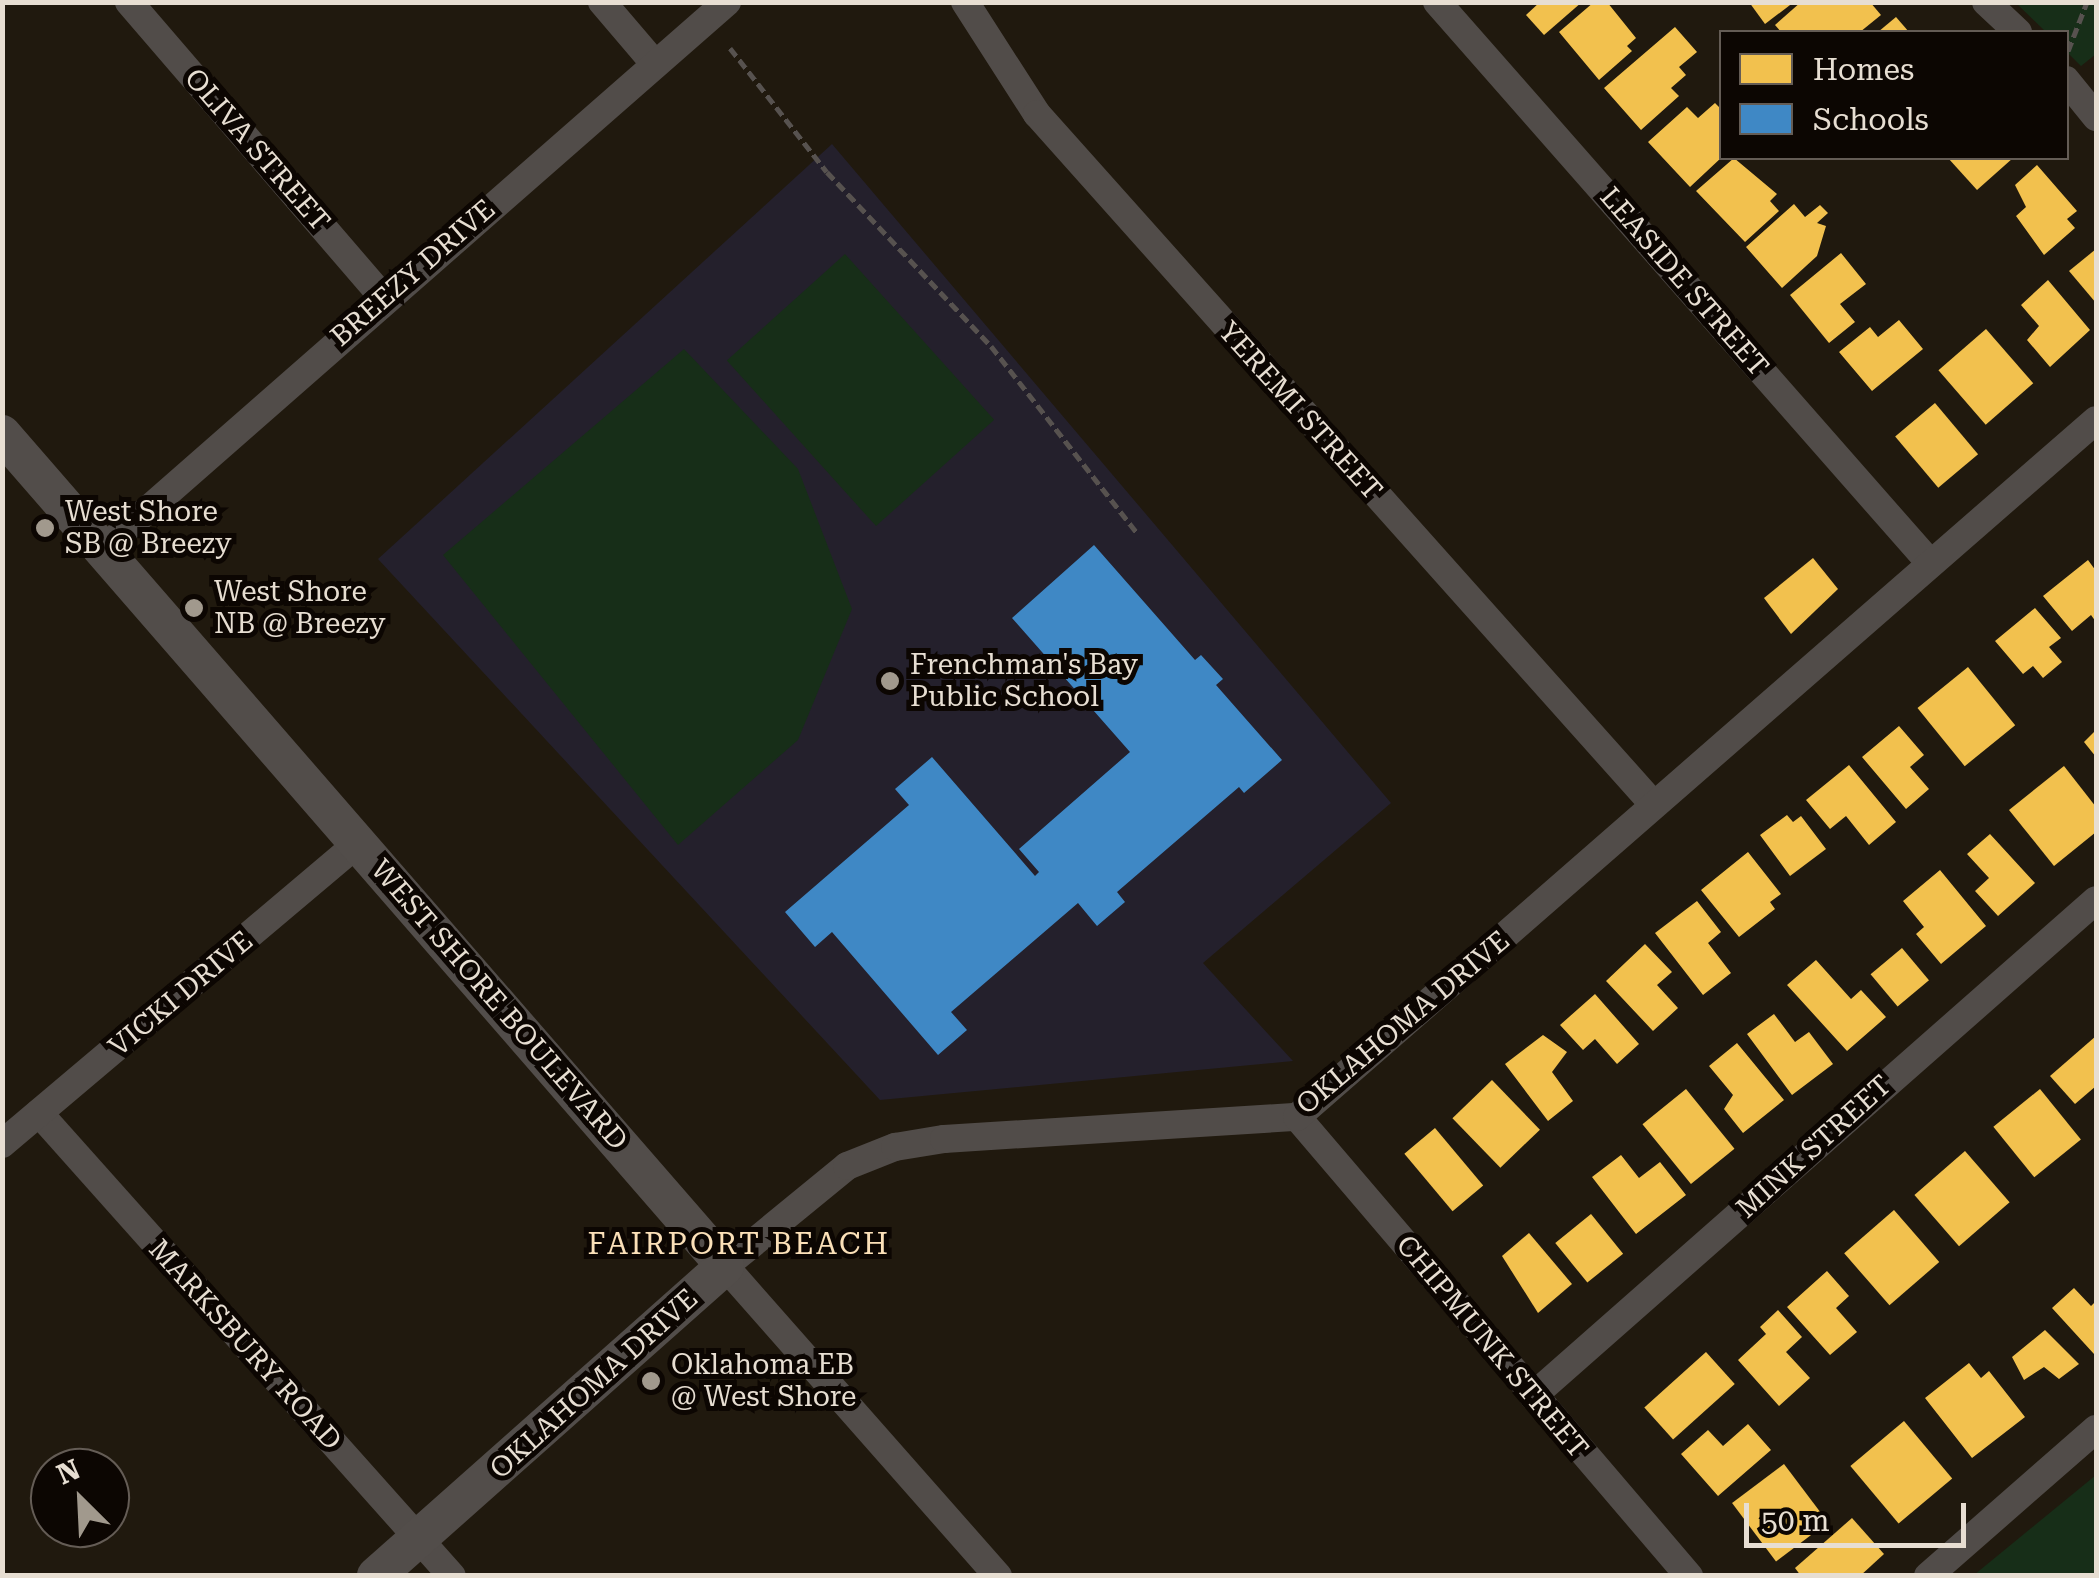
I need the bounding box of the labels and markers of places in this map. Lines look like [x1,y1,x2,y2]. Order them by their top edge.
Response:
place label: West Shore SB @ Breezy [65,495,232,561]
marker: West Shore SB @ Breezy [34,517,56,539]
place label: West Shore NB @ Breezy [214,575,386,641]
marker: West Shore NB @ Breezy [183,597,205,619]
place label: Frenchman's Bay Public School [910,648,1138,714]
marker: Frenchman's Bay Public School [879,670,901,692]
place label: Oklahoma EB @ West Shore [671,1348,856,1414]
marker: Oklahoma EB @ West Shore [640,1370,662,1392]

